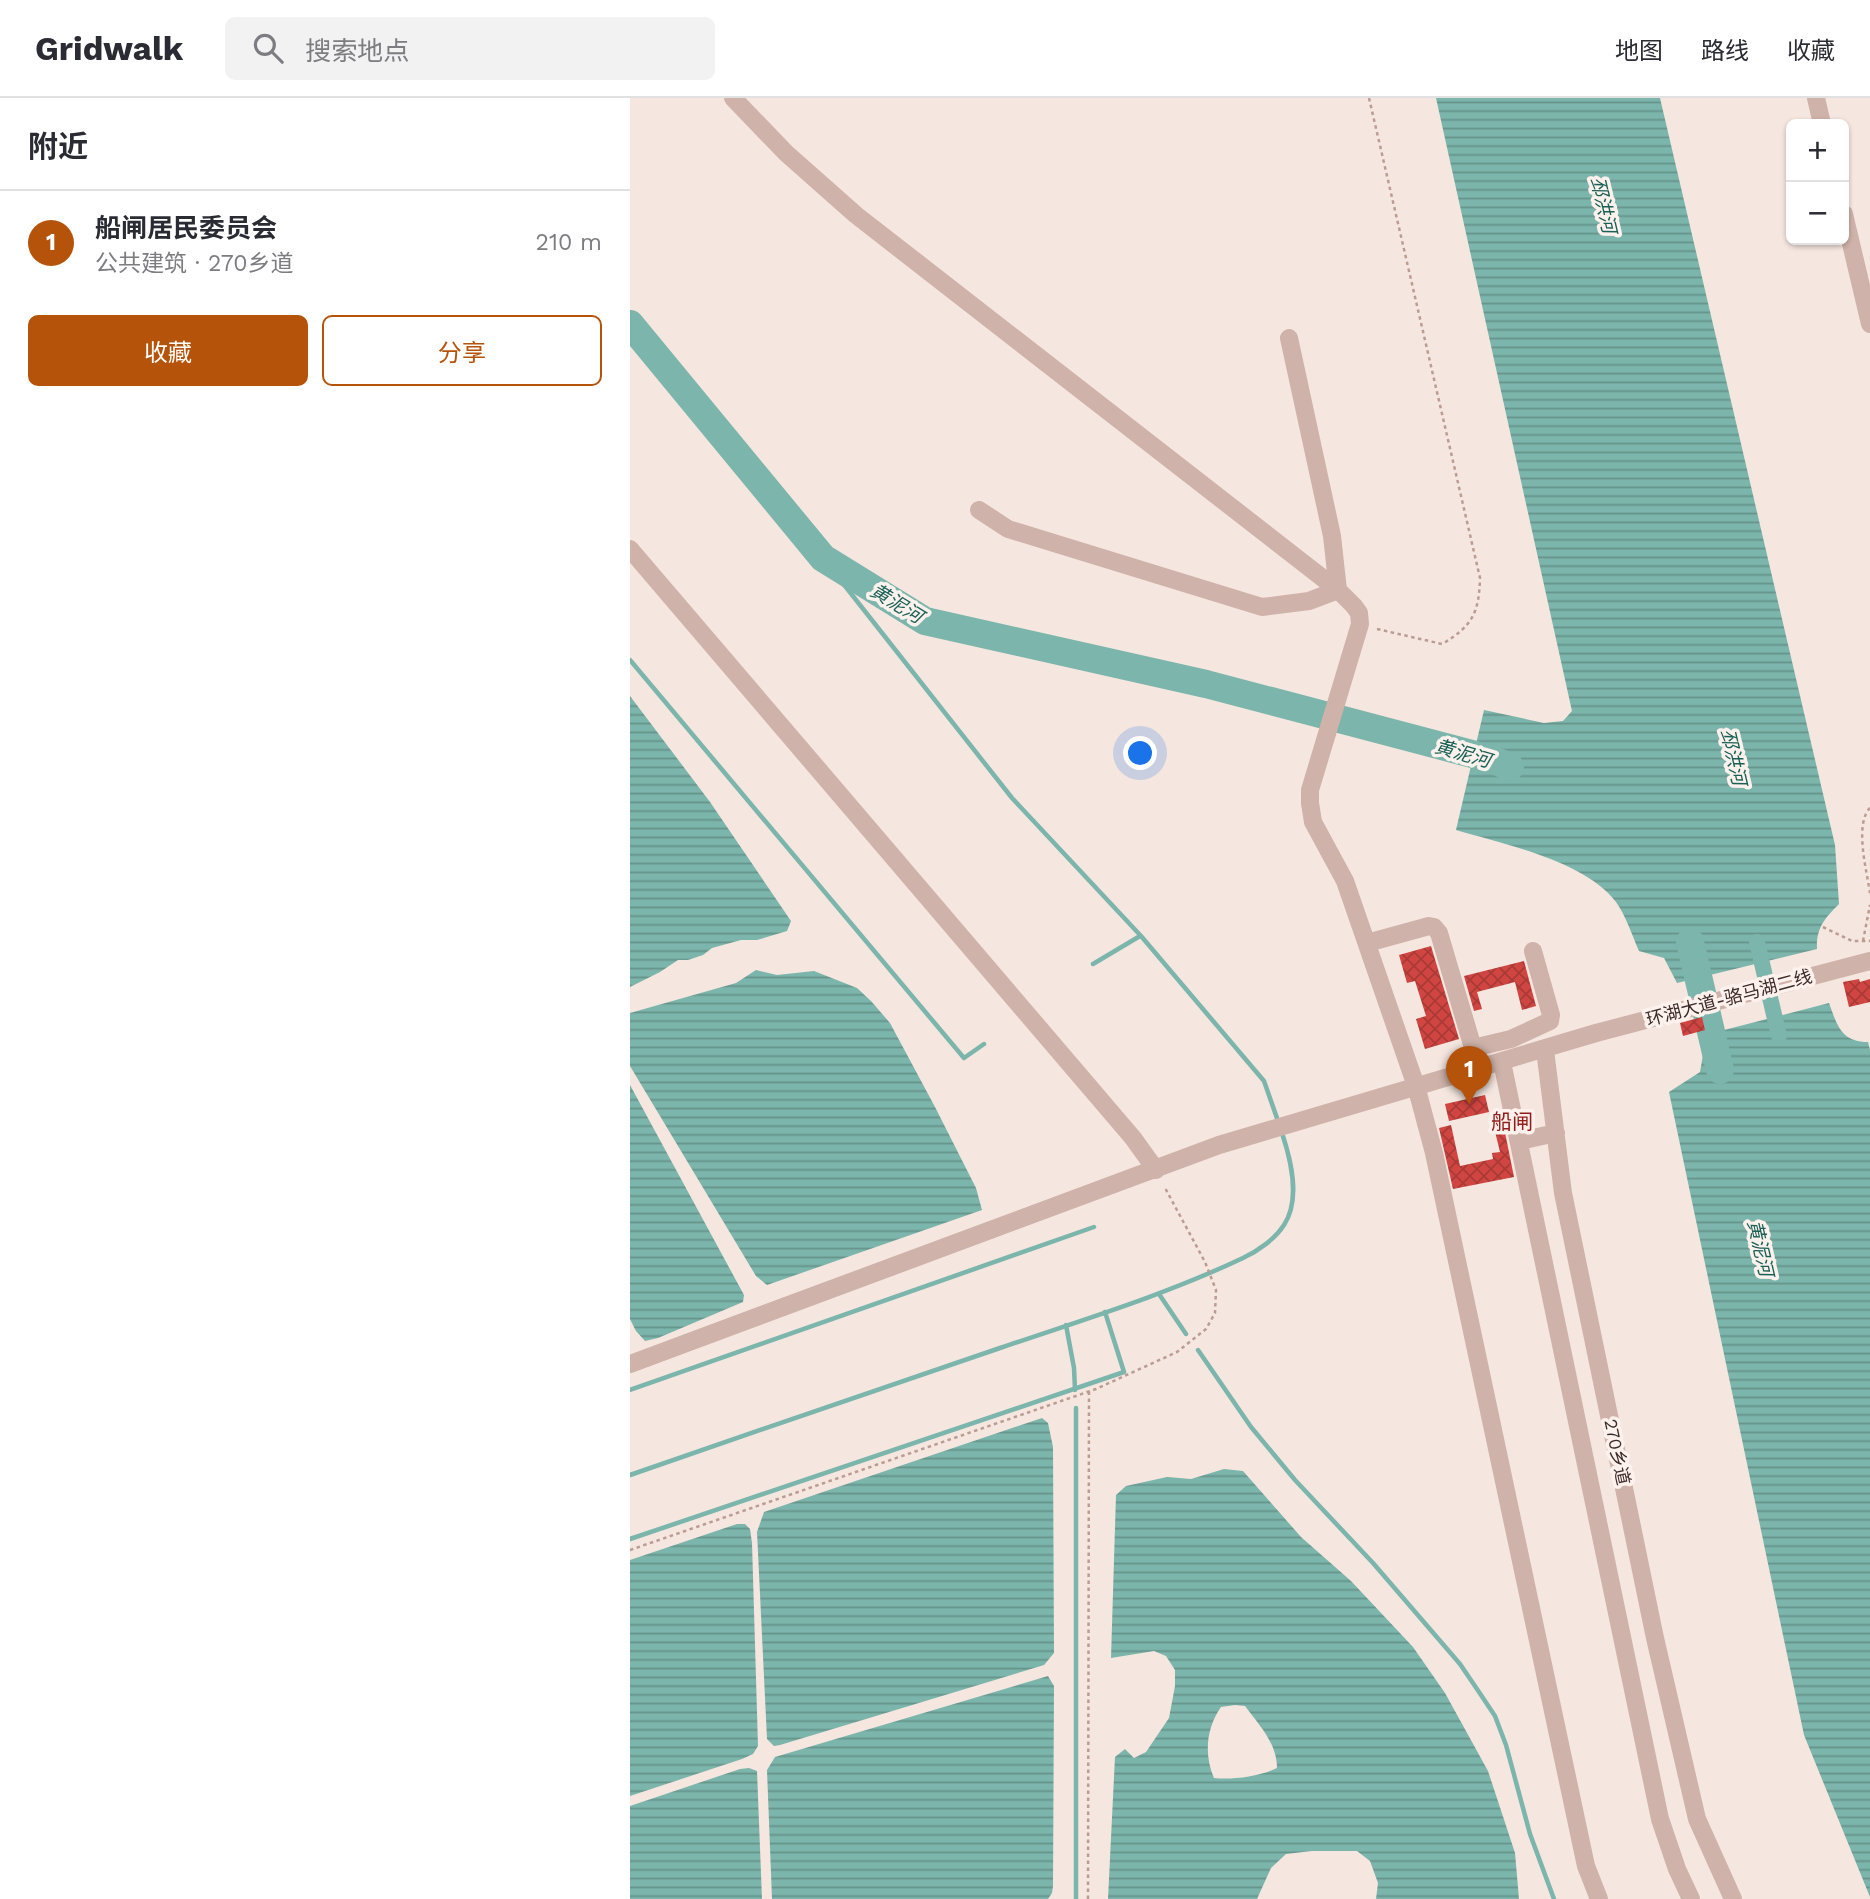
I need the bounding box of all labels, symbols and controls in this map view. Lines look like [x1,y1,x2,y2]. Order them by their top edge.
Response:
search box [225,17,715,80]
text: Gridwalk [35,29,183,68]
icon: search [249,29,287,67]
text: 搜索地点 [305,36,409,66]
text: 地图 [1615,37,1663,65]
text: 路线 [1701,37,1749,65]
text: 收藏 [1787,37,1835,65]
map controls [1786,119,1849,245]
button: + [1786,119,1849,182]
text: 附近 [28,129,88,164]
water label: 邳洪河 [1586,175,1622,239]
button: − [1786,182,1849,245]
text: 船闸居民委员会 [95,213,277,243]
text: 1 [46,229,56,256]
text: 210 m [536,229,602,256]
text: 公共建筑 · 270乡道 [95,250,294,277]
button: 收藏 [28,315,308,386]
button: 分享 [322,315,602,386]
water label: 黄泥河 [866,579,931,630]
water label: 邳洪河 [1716,727,1752,791]
water label: 黄泥河 [1432,735,1497,773]
your location [1123,736,1157,770]
street label: 环湖大道-骆马湖二线 [1643,965,1814,1030]
pin: 1 [1446,1046,1492,1104]
district label: 船闸 [1491,1109,1533,1134]
water label: 黄泥河 [1743,1218,1779,1282]
street label: 270乡道 [1600,1417,1635,1487]

